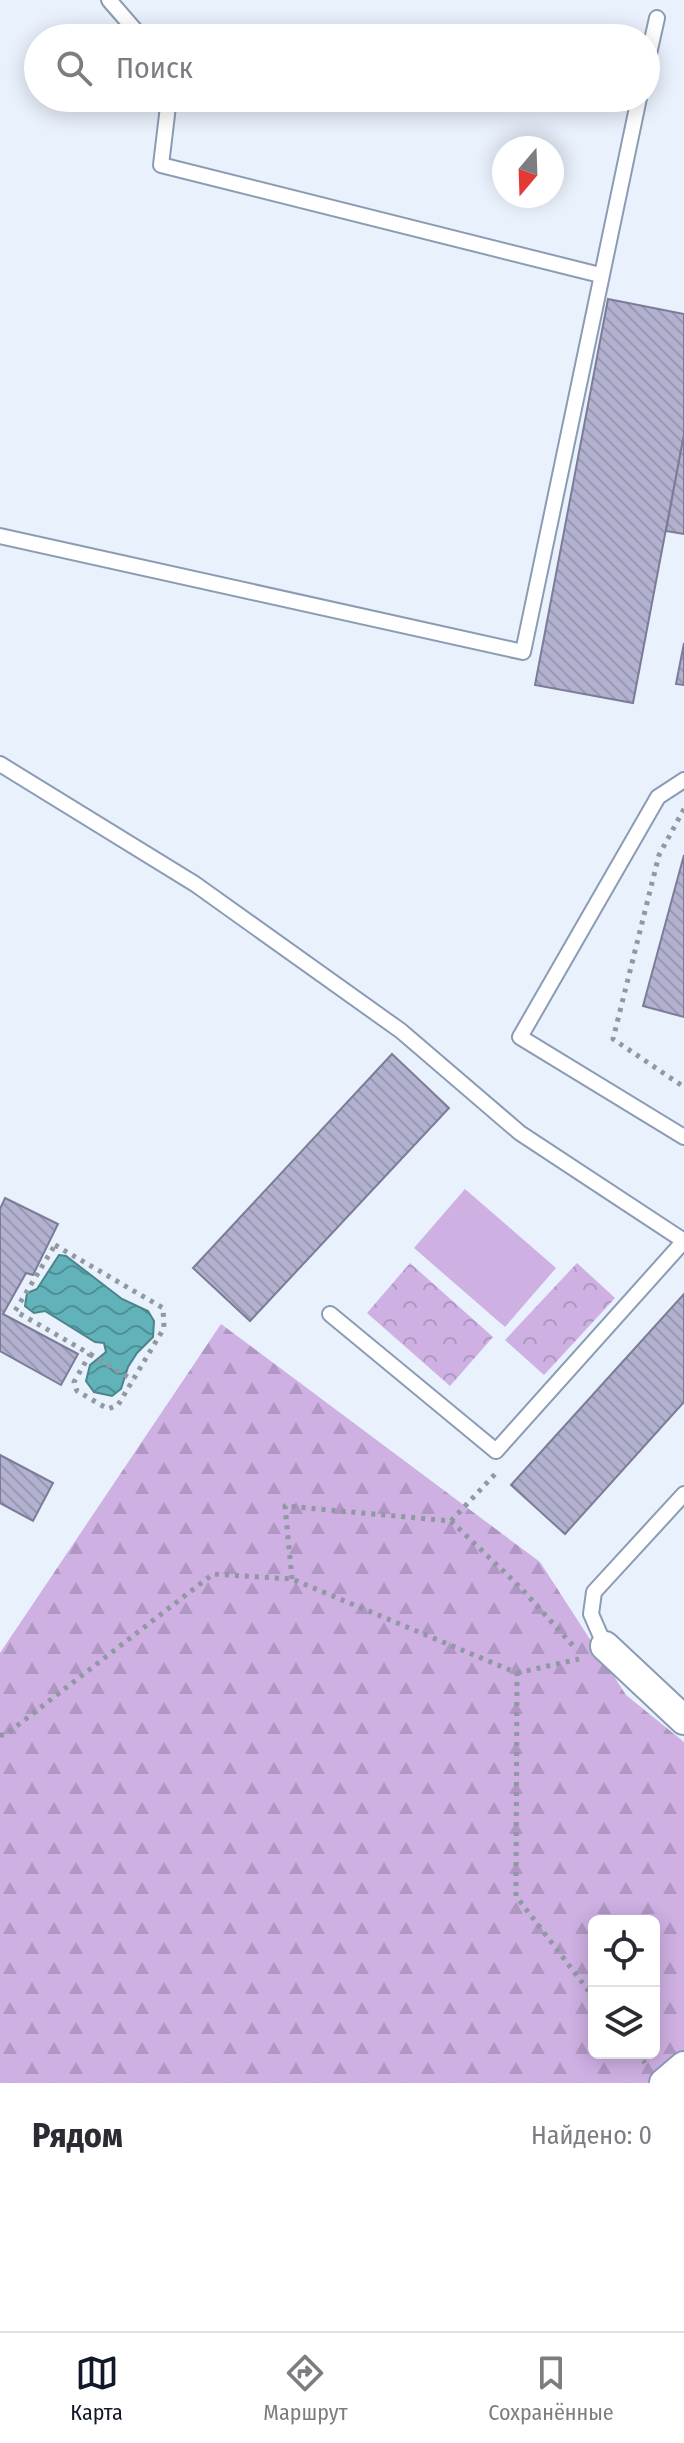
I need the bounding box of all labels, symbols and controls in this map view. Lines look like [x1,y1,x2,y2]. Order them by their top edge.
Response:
search box [24,24,660,112]
icon: search [52,46,96,90]
text: Поиск [116,50,193,86]
north arrow [492,136,564,208]
map controls [588,1915,660,2059]
button: locate [588,1915,660,1987]
button: layers [588,1987,660,2059]
text: Рядом [32,2115,123,2156]
text: Найдено: 0 [531,2120,652,2151]
tab: Карта [70,2351,123,2426]
tab: Маршрут [263,2351,348,2426]
tab: Сохранённые [488,2351,614,2426]

